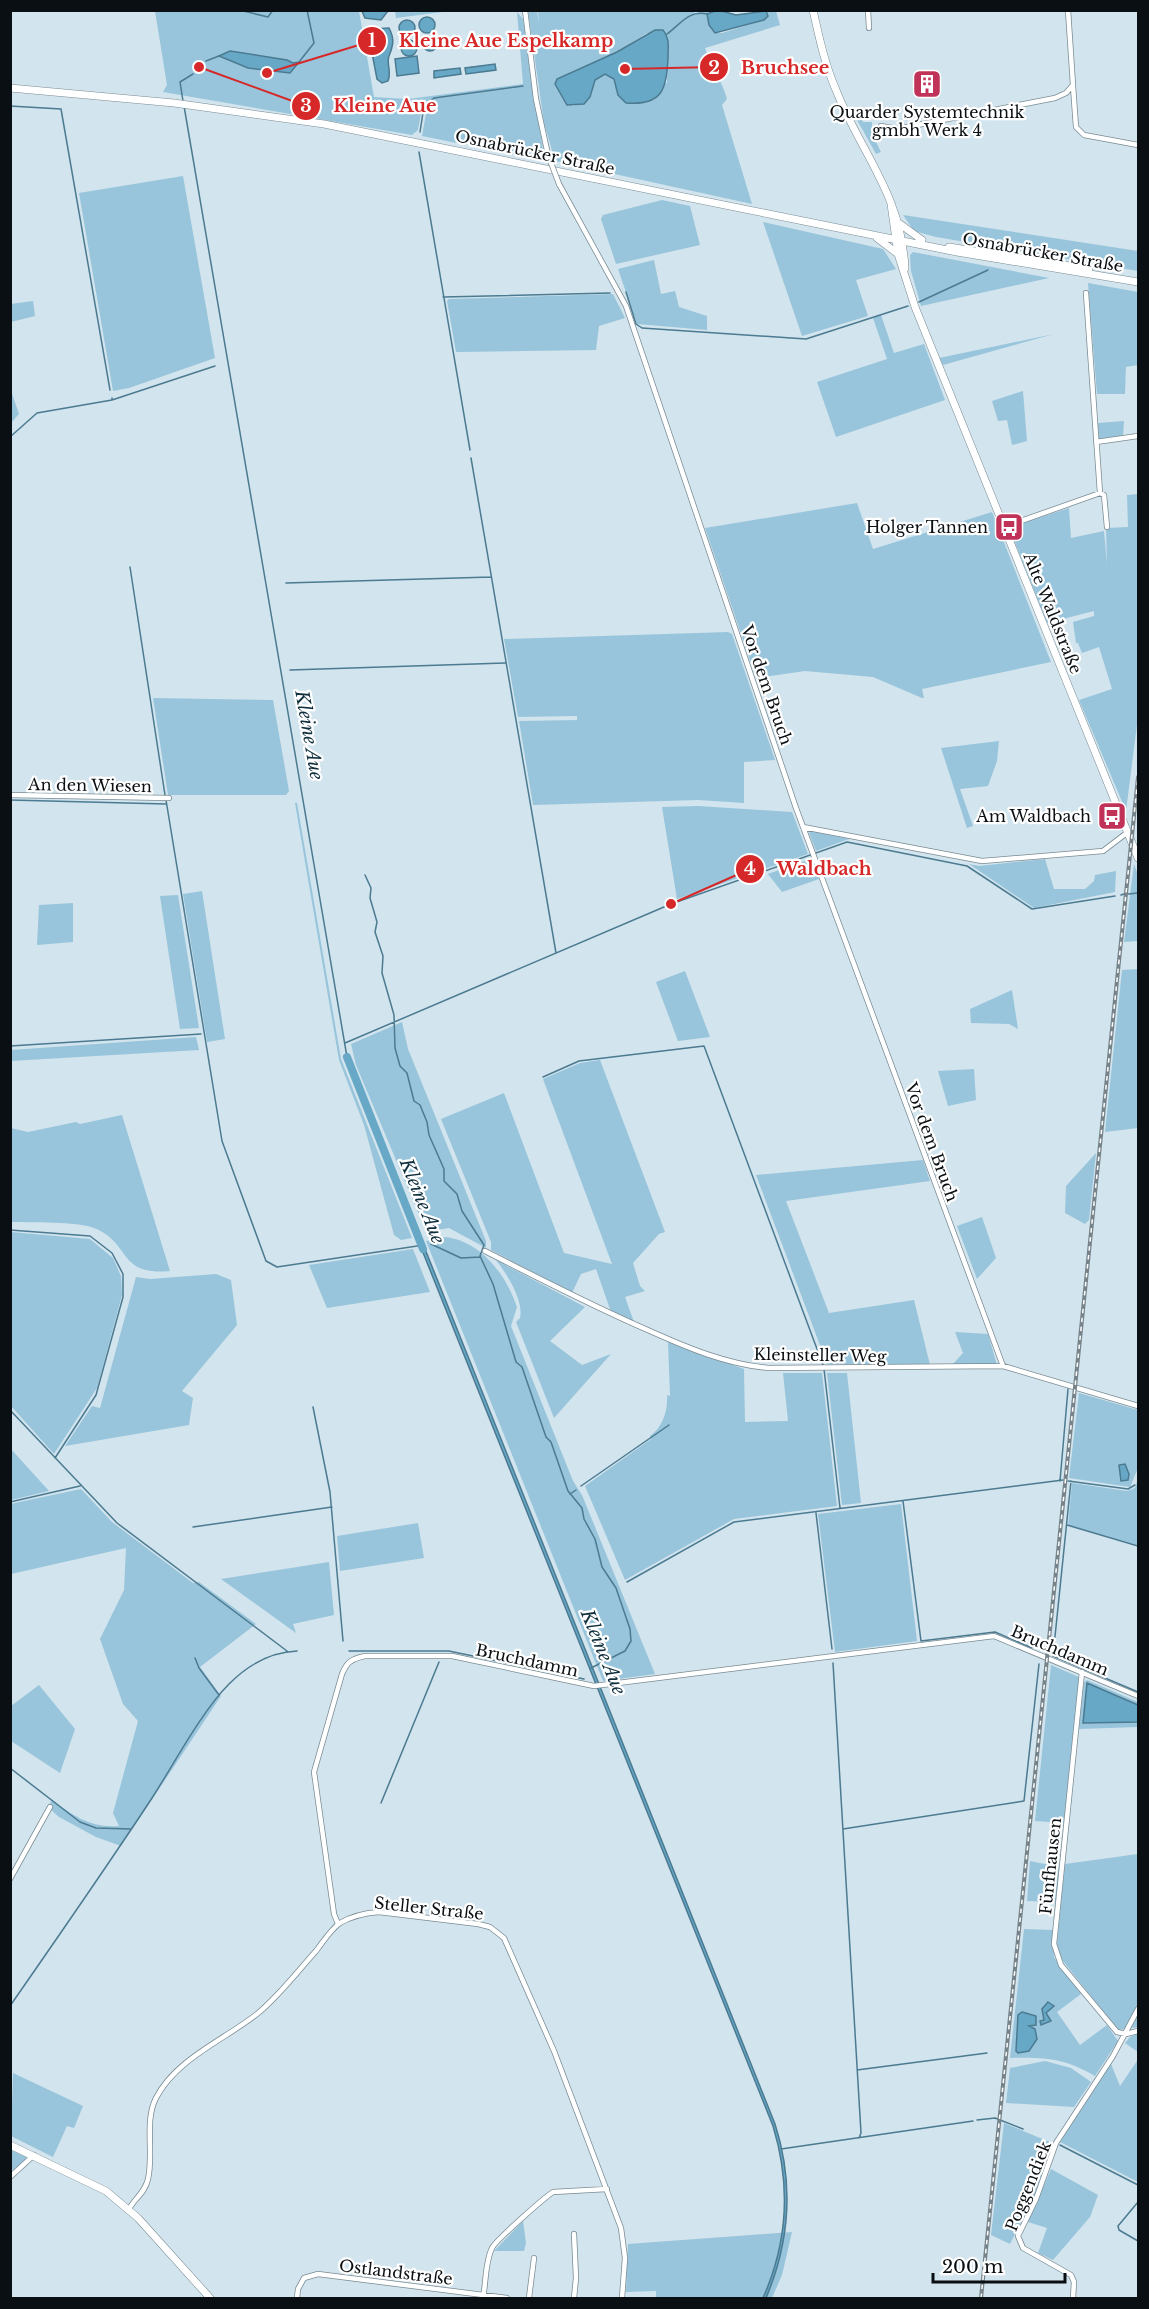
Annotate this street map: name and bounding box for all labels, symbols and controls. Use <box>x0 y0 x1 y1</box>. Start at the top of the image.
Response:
callout: Kleine Aue Espelkamp <box>357 23 626 59</box>
text: 1 <box>368 30 376 52</box>
text: Kleine Aue Espelkamp <box>399 30 613 52</box>
callout: Bruchsee <box>699 49 841 85</box>
text: 2 <box>708 57 720 79</box>
text: Bruchsee <box>741 57 829 79</box>
building icon: Quarder Systemtechnik gmbh Werk 4 <box>911 68 943 100</box>
callout: Kleine Aue <box>291 88 449 124</box>
text: 3 <box>300 95 312 117</box>
text: Kleine Aue <box>333 95 437 117</box>
place label: Quarder Systemtechnik gmbh Werk 4 <box>830 102 1025 140</box>
street label: Osnabrücker Straße <box>453 125 617 179</box>
street label: Osnabrücker Straße <box>961 228 1125 276</box>
bus stop icon: Holger Tannen <box>993 511 1025 543</box>
place label: Holger Tannen <box>866 517 988 537</box>
street label: Alte Waldstraße <box>1019 549 1086 677</box>
street label: Vor dem Bruch <box>737 622 797 748</box>
water label: Kleine Aue <box>290 688 328 781</box>
street label: An den Wiesen <box>27 774 152 796</box>
bus stop icon: Am Waldbach <box>1096 800 1128 832</box>
place label: Am Waldbach <box>975 806 1091 826</box>
callout: Waldbach <box>735 851 884 887</box>
text: 4 <box>744 858 756 880</box>
text: Waldbach <box>775 858 872 880</box>
street label: Vor dem Bruch <box>901 1079 963 1204</box>
water label: Kleine Aue <box>395 1154 449 1247</box>
street label: Kleinsteller Weg <box>753 1344 887 1366</box>
water label: Kleine Aue <box>576 1605 630 1698</box>
street label: Bruchdamm <box>1008 1620 1112 1680</box>
street label: Bruchdamm <box>474 1639 580 1681</box>
street label: Fünfhausen <box>1035 1817 1065 1915</box>
street label: Steller Straße <box>373 1892 485 1924</box>
street label: Poggendiek <box>1001 2138 1055 2234</box>
scale bar <box>933 2246 1065 2284</box>
street label: Ostlandstraße <box>338 2255 454 2289</box>
text: 200 m <box>942 2256 1003 2278</box>

